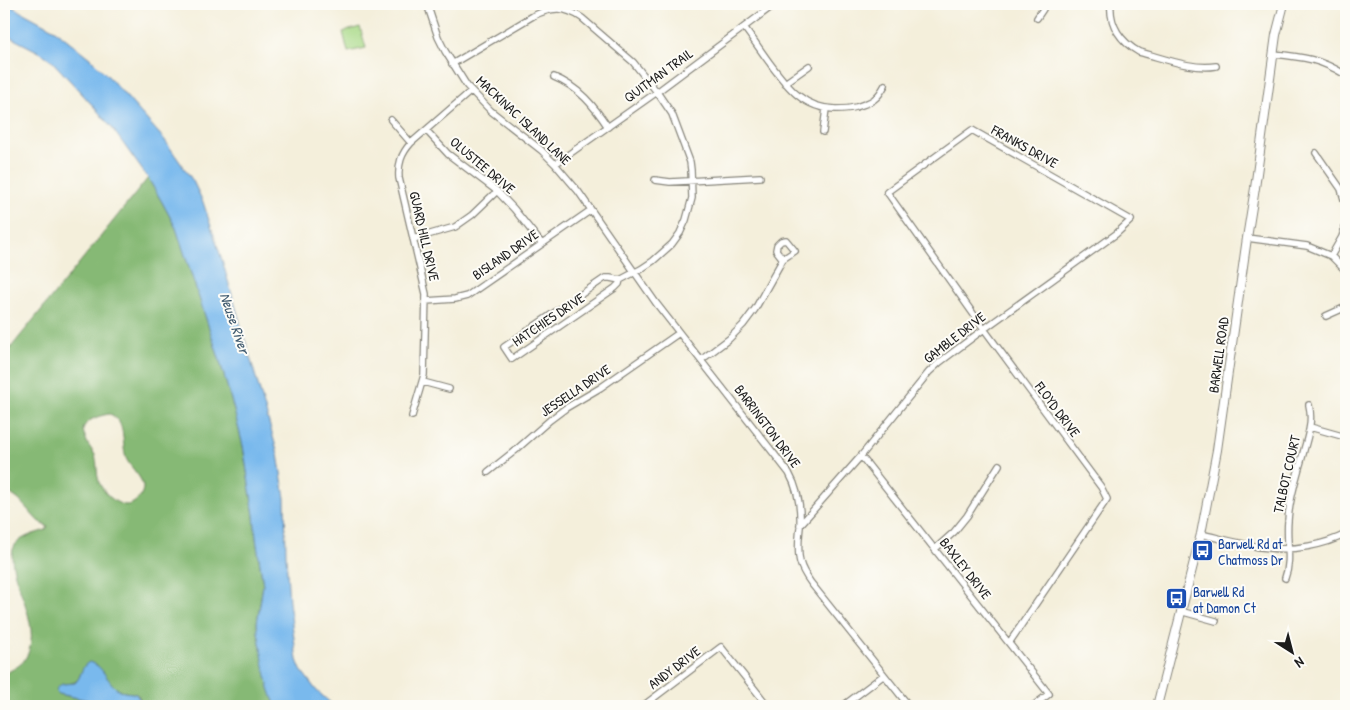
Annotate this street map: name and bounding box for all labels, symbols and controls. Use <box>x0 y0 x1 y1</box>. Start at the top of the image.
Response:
street label: QUITMAN TRAIL <box>620 44 696 106</box>
street label: MACKINAC ISLAND LANE <box>472 71 576 169</box>
street label: FRANKS DRIVE <box>988 119 1062 172</box>
street label: OLUSTEE DRIVE <box>446 132 520 198</box>
street label: GUARD HILL DRIVE <box>405 189 445 283</box>
street label: BISLAND DRIVE <box>468 224 542 284</box>
street label: HATCHIES DRIVE <box>508 288 588 350</box>
water label: Neuse River <box>215 290 256 358</box>
street label: GAMBLE DRIVE <box>919 307 989 367</box>
street label: BARWELL ROAD <box>1203 316 1233 394</box>
street label: JESSELLA DRIVE <box>536 359 614 421</box>
street label: FLOYD DRIVE <box>1030 377 1085 441</box>
street label: BARRINGTON DRIVE <box>730 381 806 471</box>
street label: TALBOT COURT <box>1268 433 1304 515</box>
street label: BAXLEY DRIVE <box>936 533 996 603</box>
place label: Barwell Rd at Chatmoss Dr <box>1218 534 1284 569</box>
bus stop icon: Barwell Rd at Chatmoss Dr <box>1190 539 1214 563</box>
place label: Barwell Rd at Damon Ct <box>1193 582 1256 617</box>
bus stop icon: Barwell Rd at Damon Ct <box>1165 587 1189 611</box>
north arrow <box>1268 628 1318 678</box>
street label: ANDY DRIVE <box>644 641 704 693</box>
text: N <box>1291 653 1309 673</box>

